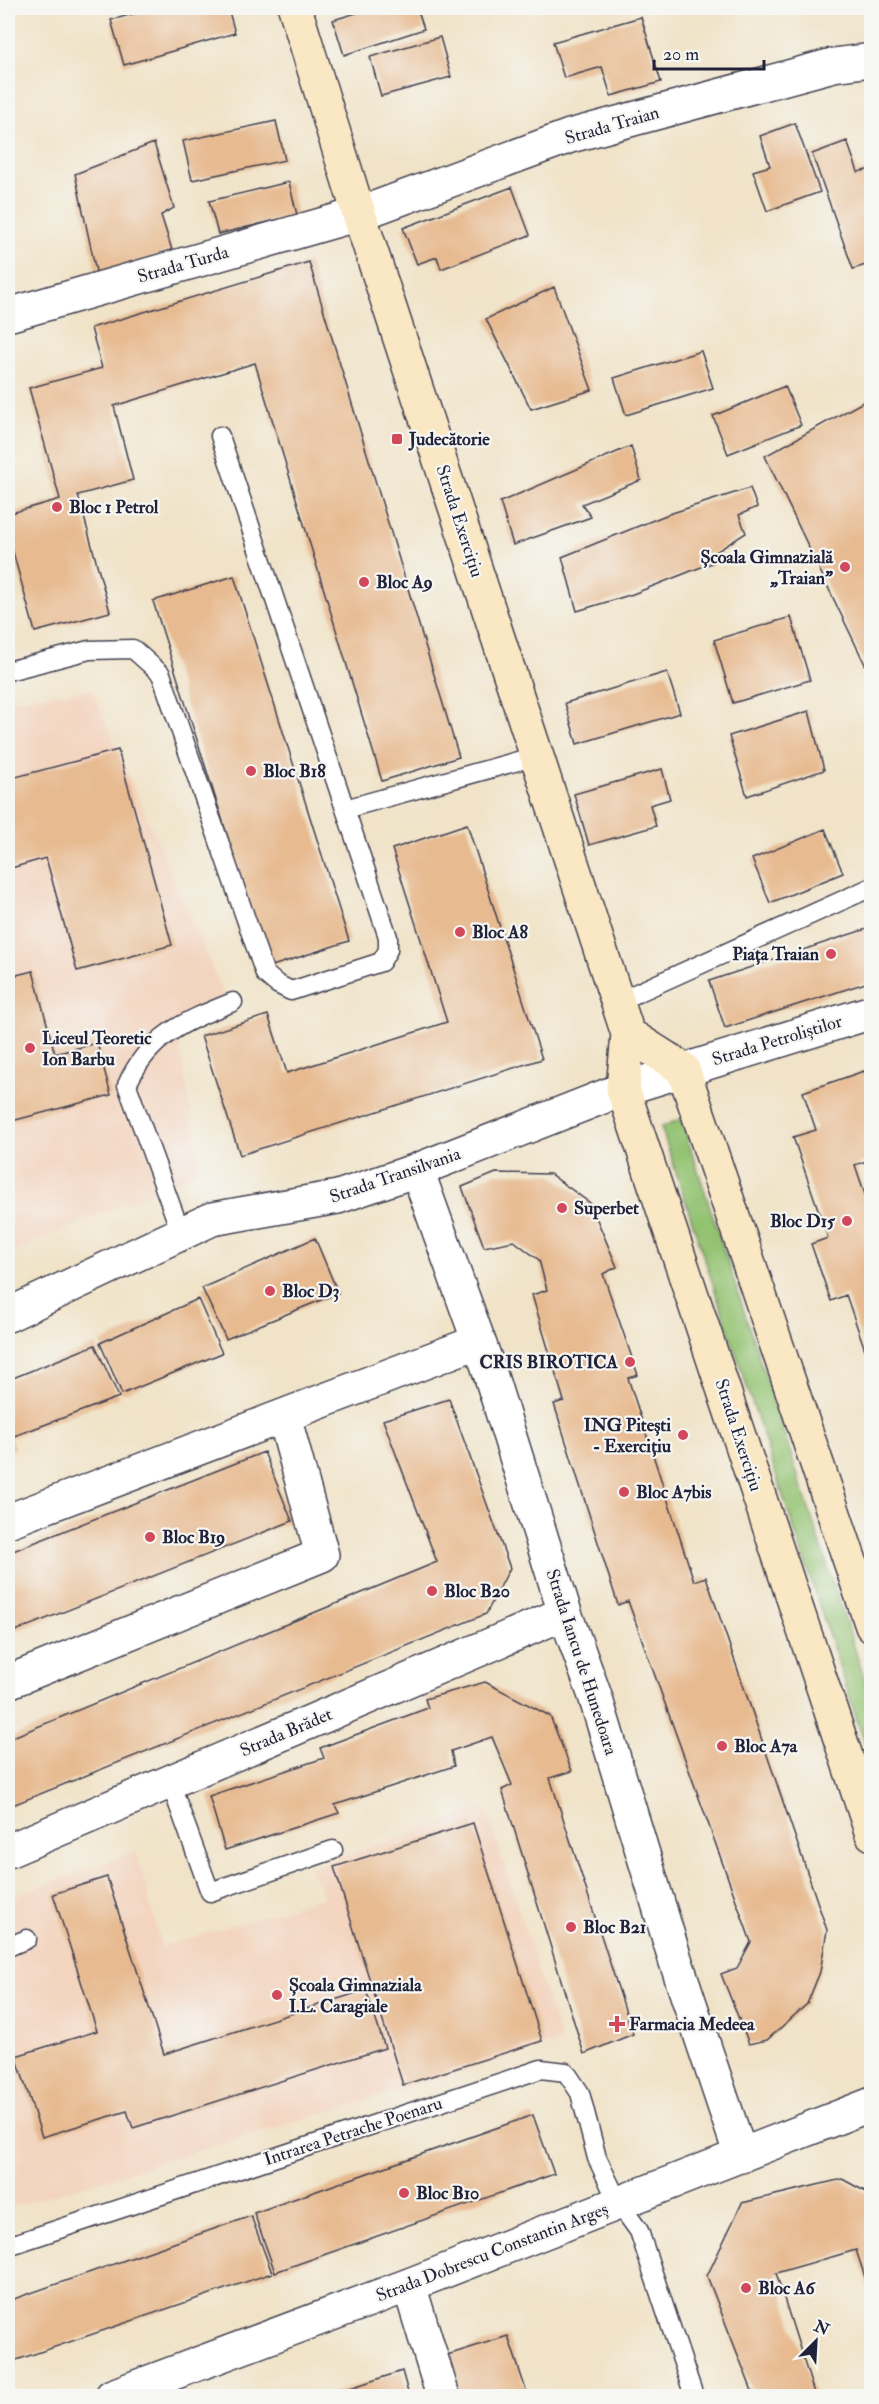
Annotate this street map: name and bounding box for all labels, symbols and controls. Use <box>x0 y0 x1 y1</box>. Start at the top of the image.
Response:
scale bar <box>654 33 764 71</box>
text: 20 m <box>663 43 699 66</box>
street label: Strada Traian <box>562 101 662 150</box>
street label: Strada Turda <box>135 240 232 288</box>
place label: Judecătorie <box>408 428 490 451</box>
marker: Judecătorie <box>390 432 404 446</box>
street label: Strada Exercițiu <box>431 462 489 580</box>
place label: Bloc 1 Petrol <box>69 496 159 519</box>
marker: Bloc 1 Petrol <box>50 500 64 514</box>
place label: Școala Gimnazială „Traian” <box>700 546 834 590</box>
marker: Școala Gimnazială „Traian” <box>838 560 852 574</box>
place label: Bloc A9 <box>376 571 433 594</box>
marker: Bloc A9 <box>357 575 371 589</box>
place label: Bloc B18 <box>263 760 326 783</box>
marker: Bloc B18 <box>244 764 258 778</box>
place label: Bloc A8 <box>472 921 528 944</box>
marker: Bloc A8 <box>453 925 467 939</box>
place label: Piața Traian <box>732 943 820 966</box>
marker: Piața Traian <box>824 947 838 961</box>
street label: Strada Petroliștilor <box>709 1010 845 1071</box>
place label: Liceul Teoretic Ion Barbu <box>42 1027 152 1071</box>
marker: Liceul Teoretic Ion Barbu <box>23 1041 37 1055</box>
street label: Strada Transilvania <box>327 1142 464 1209</box>
place label: Superbet <box>574 1197 639 1220</box>
marker: Superbet <box>555 1201 569 1215</box>
place label: Bloc D15 <box>770 1210 836 1233</box>
marker: Bloc D15 <box>840 1214 854 1228</box>
place label: Bloc D3 <box>282 1280 340 1303</box>
marker: Bloc D3 <box>263 1284 277 1298</box>
place label: CRIS BIROTICA <box>479 1351 619 1374</box>
marker: CRIS BIROTICA <box>623 1355 637 1369</box>
street label: Strada Exercițiu <box>710 1376 768 1494</box>
place label: ING Pitești - Exercițiu <box>584 1414 672 1458</box>
marker: ING Pitești - Exercițiu <box>676 1428 690 1442</box>
place label: Bloc A7bis <box>636 1481 711 1504</box>
marker: Bloc A7bis <box>617 1485 631 1499</box>
place label: Bloc B19 <box>162 1526 225 1549</box>
marker: Bloc B19 <box>143 1530 157 1544</box>
street label: Strada Iancu de Hunedoara <box>541 1566 623 1759</box>
place label: Bloc B20 <box>444 1580 510 1603</box>
marker: Bloc B20 <box>425 1584 439 1598</box>
street label: Strada Brădet <box>237 1703 336 1762</box>
place label: Bloc A7a <box>734 1735 798 1758</box>
marker: Bloc A7a <box>715 1739 729 1753</box>
place label: Bloc B21 <box>583 1916 646 1939</box>
marker: Bloc B21 <box>564 1920 578 1934</box>
place label: Școala Gimnaziala I.L. Caragiale <box>289 1974 422 2018</box>
marker: Școala Gimnaziala I.L. Caragiale <box>270 1988 284 2002</box>
place label: Farmacia Medeea <box>629 2013 755 2036</box>
marker: Farmacia Medeea <box>610 2017 624 2031</box>
street label: Intrarea Petrache Poenaru <box>261 2092 445 2171</box>
place label: Bloc B10 <box>416 2182 479 2205</box>
marker: Bloc B10 <box>397 2186 411 2200</box>
street label: Strada Dobrescu Constantin Argeș <box>373 2198 612 2307</box>
place label: Bloc A6 <box>758 2277 816 2300</box>
marker: Bloc A6 <box>739 2281 753 2295</box>
north arrow <box>786 2311 846 2371</box>
text: N <box>810 2316 833 2341</box>

